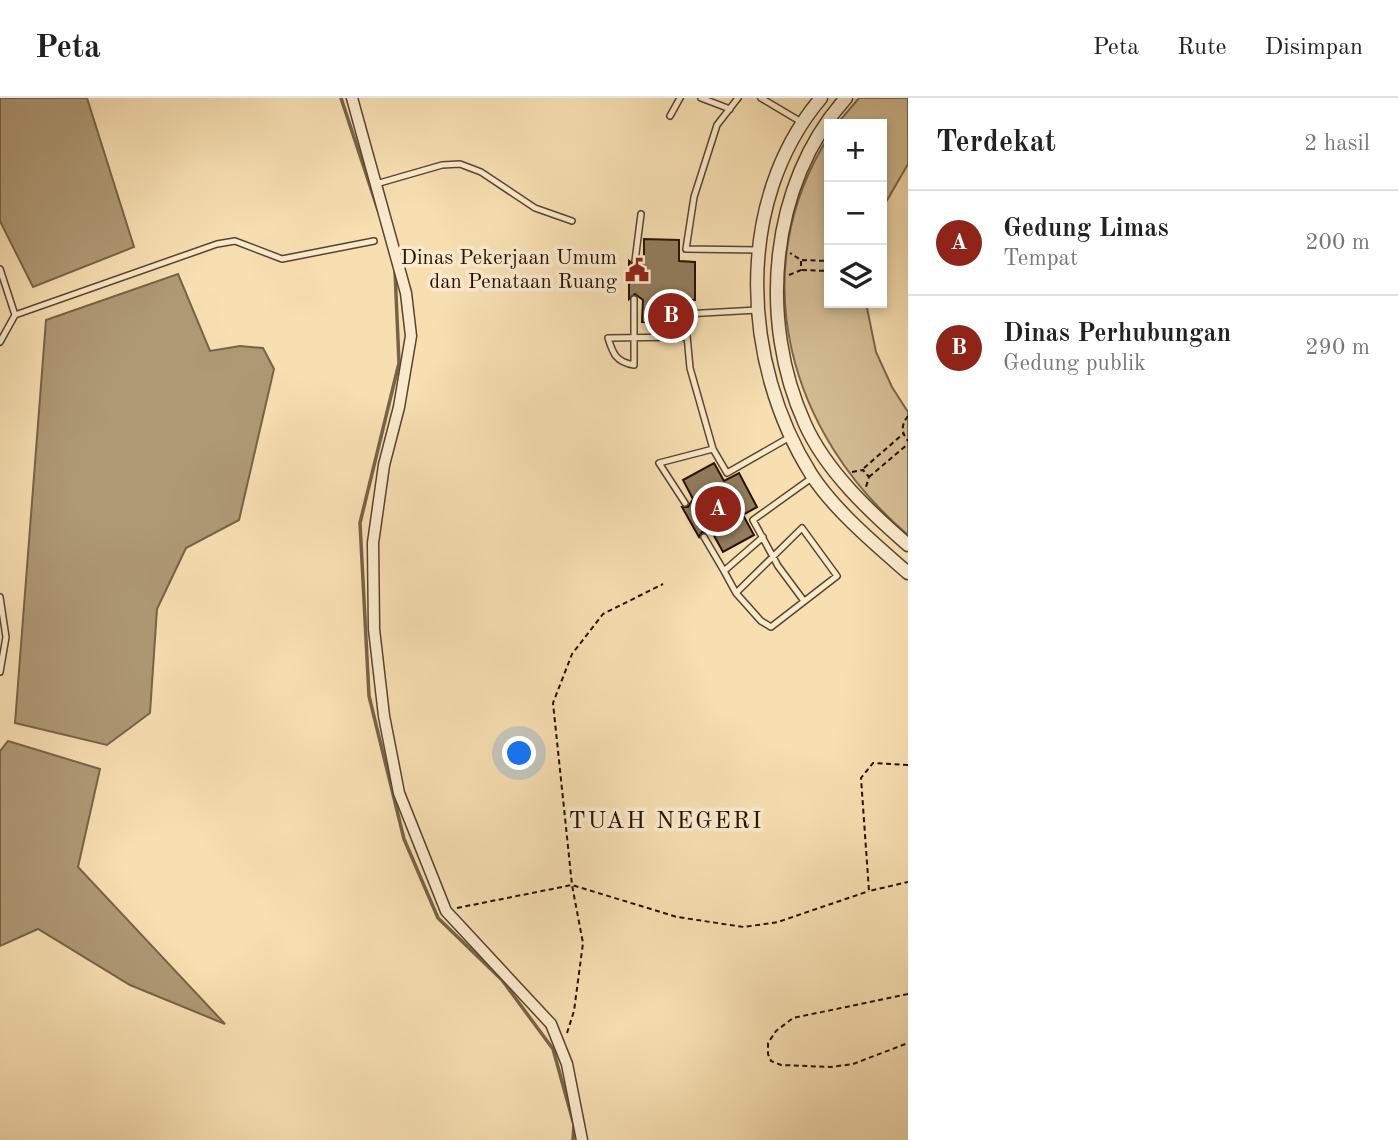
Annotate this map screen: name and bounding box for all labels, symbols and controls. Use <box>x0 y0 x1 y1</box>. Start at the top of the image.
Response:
text: Peta <box>35 32 101 65</box>
text: Peta <box>1093 36 1139 60</box>
text: Rute <box>1177 36 1227 60</box>
text: Disimpan <box>1265 36 1363 60</box>
map controls <box>824 119 887 308</box>
button: + <box>824 119 887 182</box>
text: Terdekat <box>936 128 1056 158</box>
text: 2 hasil <box>1304 132 1370 155</box>
button: − <box>824 182 887 245</box>
text: Gedung Limas <box>1003 216 1169 242</box>
text: A <box>950 231 968 254</box>
text: 200 m <box>1305 231 1370 254</box>
button: layers <box>824 245 887 308</box>
text: Tempat <box>1003 247 1078 270</box>
place label: Dinas Pekerjaan Umum dan Penataan Ruang <box>401 248 618 293</box>
public building icon: Dinas Pekerjaan Umum dan Penataan Ruang <box>623 256 651 284</box>
pin: B <box>648 290 694 342</box>
text: Dinas Perhubungan <box>1003 321 1231 347</box>
text: B <box>951 336 967 359</box>
text: 290 m <box>1305 336 1370 359</box>
text: Gedung publik <box>1003 352 1146 375</box>
pin: A <box>695 483 741 535</box>
your location <box>502 736 536 770</box>
district label: TUAH NEGERI <box>568 810 764 834</box>

